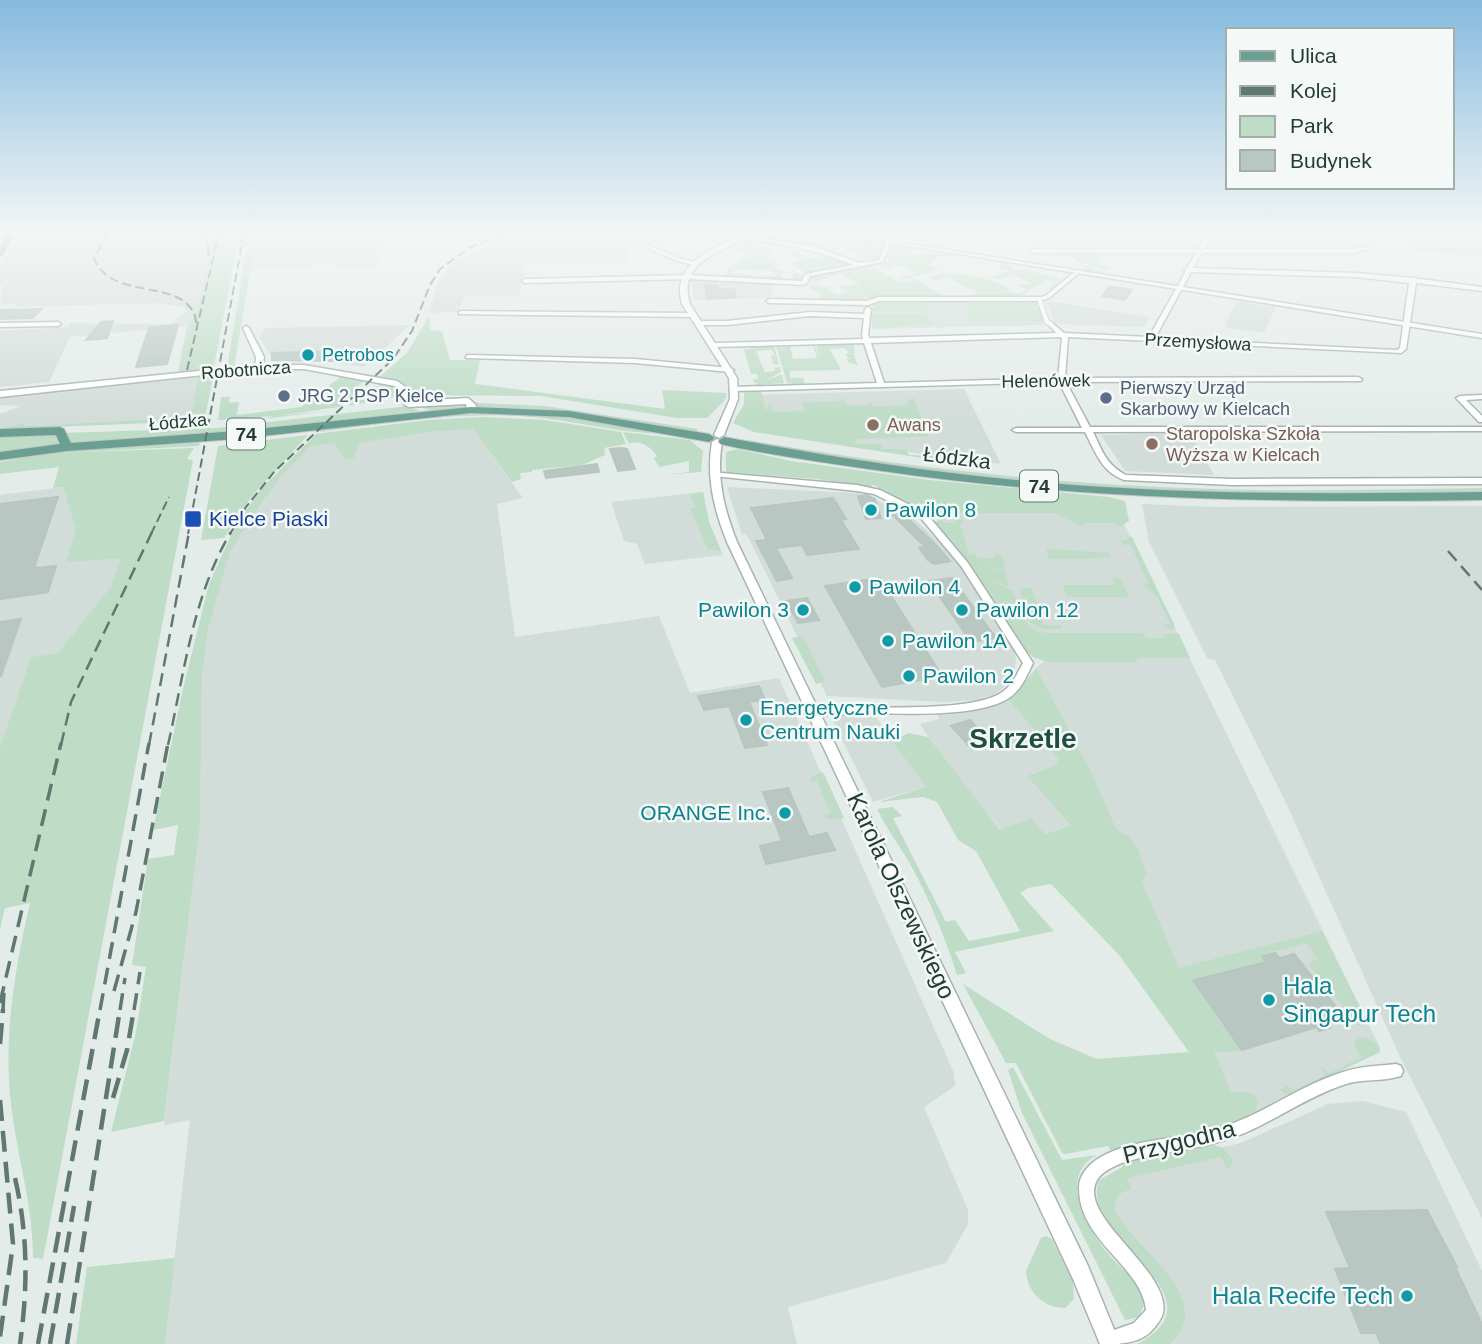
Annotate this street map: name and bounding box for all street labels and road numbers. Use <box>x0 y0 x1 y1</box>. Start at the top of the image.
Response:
street label: Przemysłowa <box>1144 329 1253 355</box>
street label: Robotnicza <box>200 357 293 383</box>
street label: Helenówek <box>1001 370 1092 392</box>
street label: Łódzka <box>148 409 209 434</box>
road number: 74 <box>227 418 265 449</box>
street label: Łódzka <box>922 442 992 473</box>
road number: 74 <box>1020 471 1058 502</box>
street label: Karola Olszewskiego <box>842 789 961 1003</box>
street label: Przygodna <box>1120 1114 1238 1168</box>

